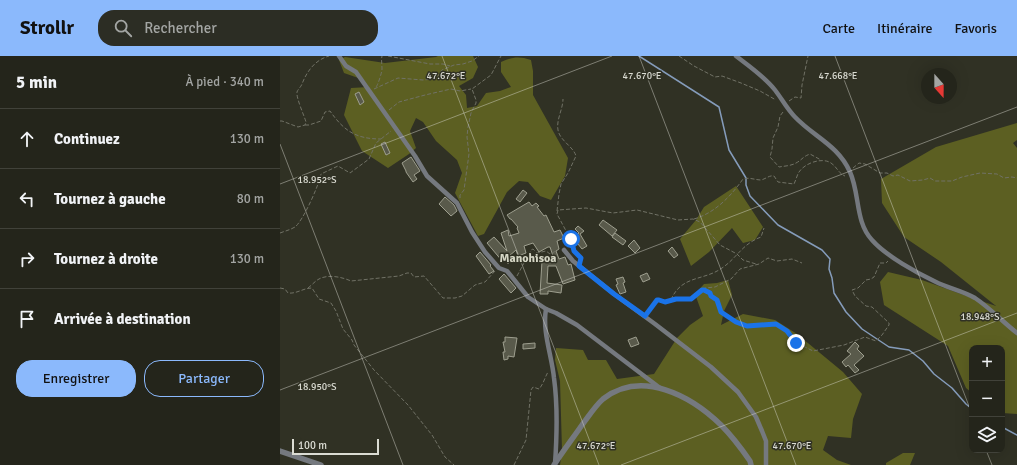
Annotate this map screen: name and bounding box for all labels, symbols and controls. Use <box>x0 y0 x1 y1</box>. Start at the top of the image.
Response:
search box <box>98 10 378 46</box>
text: Strollr <box>20 16 74 40</box>
icon: search <box>112 17 134 39</box>
text: Rechercher <box>144 19 217 37</box>
text: Carte <box>822 20 855 37</box>
text: Itinéraire <box>877 20 933 37</box>
text: Favoris <box>955 20 997 37</box>
north arrow <box>921 68 957 104</box>
text: 47.672°E <box>427 70 466 82</box>
text: 47.670°E <box>623 70 662 82</box>
text: 47.668°E <box>819 70 858 82</box>
text: 5 min <box>16 72 57 93</box>
text: À pied · 340 m <box>185 74 264 90</box>
icon: ahead <box>16 128 38 150</box>
text: Continuez <box>54 130 120 148</box>
text: 130 m <box>230 131 264 147</box>
text: 18.952°S <box>298 174 337 186</box>
icon: left <box>16 188 38 210</box>
text: Tournez à gauche <box>54 190 166 208</box>
text: 80 m <box>237 191 264 207</box>
route start <box>562 230 580 248</box>
icon: right <box>16 248 38 270</box>
text: Tournez à droite <box>54 250 158 268</box>
text: 130 m <box>230 251 264 267</box>
district label: Manohisoa <box>500 251 556 266</box>
icon: arrive <box>16 308 38 330</box>
text: Arrivée à destination <box>54 310 191 328</box>
text: 18.948°S <box>961 311 1000 323</box>
route end <box>787 334 805 352</box>
map controls <box>969 345 1005 453</box>
button: + <box>969 345 1005 381</box>
button: Enregistrer <box>16 360 136 397</box>
button: Partager <box>144 360 264 397</box>
text: 18.950°S <box>298 381 337 393</box>
button: − <box>969 381 1005 417</box>
button: layers <box>969 417 1005 453</box>
scale bar <box>292 437 379 456</box>
text: 100 m <box>298 439 327 452</box>
text: 47.672°E <box>577 440 616 452</box>
text: 47.670°E <box>773 440 812 452</box>

